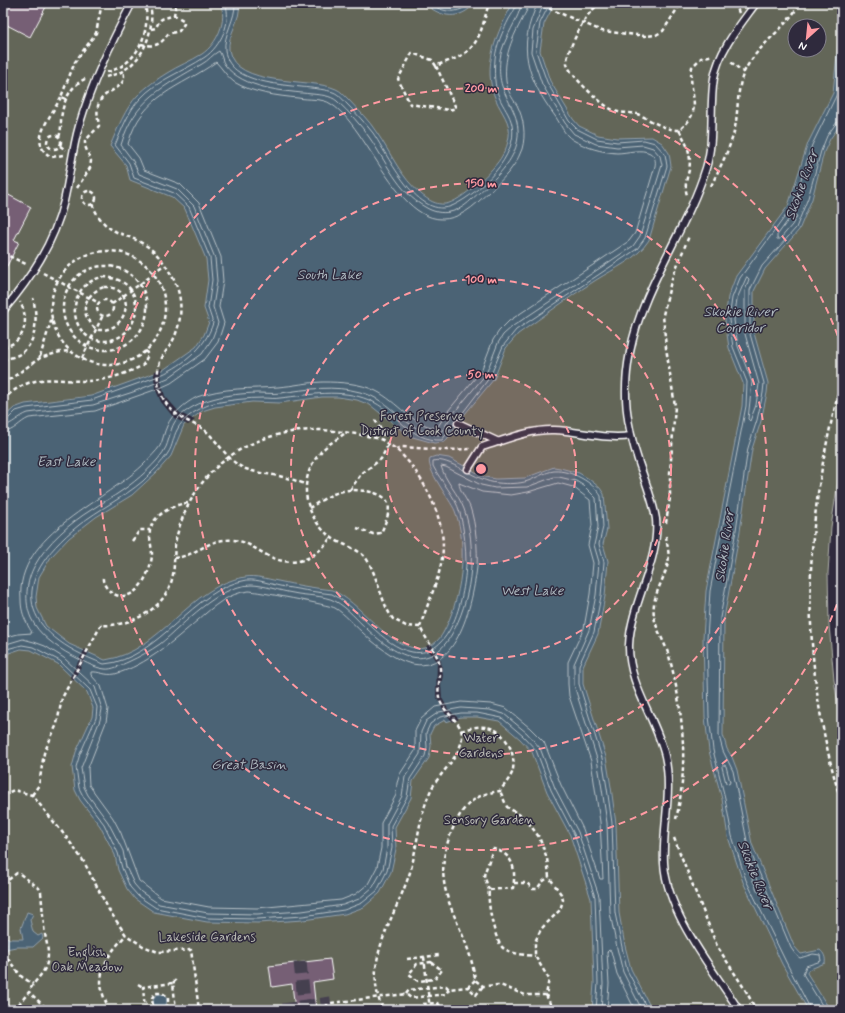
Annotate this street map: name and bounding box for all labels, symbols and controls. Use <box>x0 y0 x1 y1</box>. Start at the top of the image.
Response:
north arrow <box>787 18 827 58</box>
text: N <box>796 38 809 54</box>
text: 200 m <box>465 81 498 97</box>
water label: Skokie River <box>781 145 824 222</box>
text: 150 m <box>465 176 497 192</box>
water label: South Lake <box>297 266 362 284</box>
text: 100 m <box>465 272 498 288</box>
water label: Skokie River Corridor <box>704 303 779 337</box>
text: 50 m <box>468 367 495 383</box>
park label: Forest Preserve District of Cook County <box>360 408 484 440</box>
water label: East Lake <box>37 453 96 471</box>
centre of rings <box>474 462 488 476</box>
water label: Skokie River <box>711 506 739 583</box>
water label: West Lake <box>501 582 564 600</box>
park label: Water Gardens <box>459 730 504 762</box>
water label: Great Basin <box>211 756 287 774</box>
park label: Sensory Garden <box>444 812 534 829</box>
water label: Skokie River <box>733 838 778 914</box>
park label: Lakeside Gardens <box>158 929 256 946</box>
park label: English Oak Meadow <box>51 944 123 976</box>

